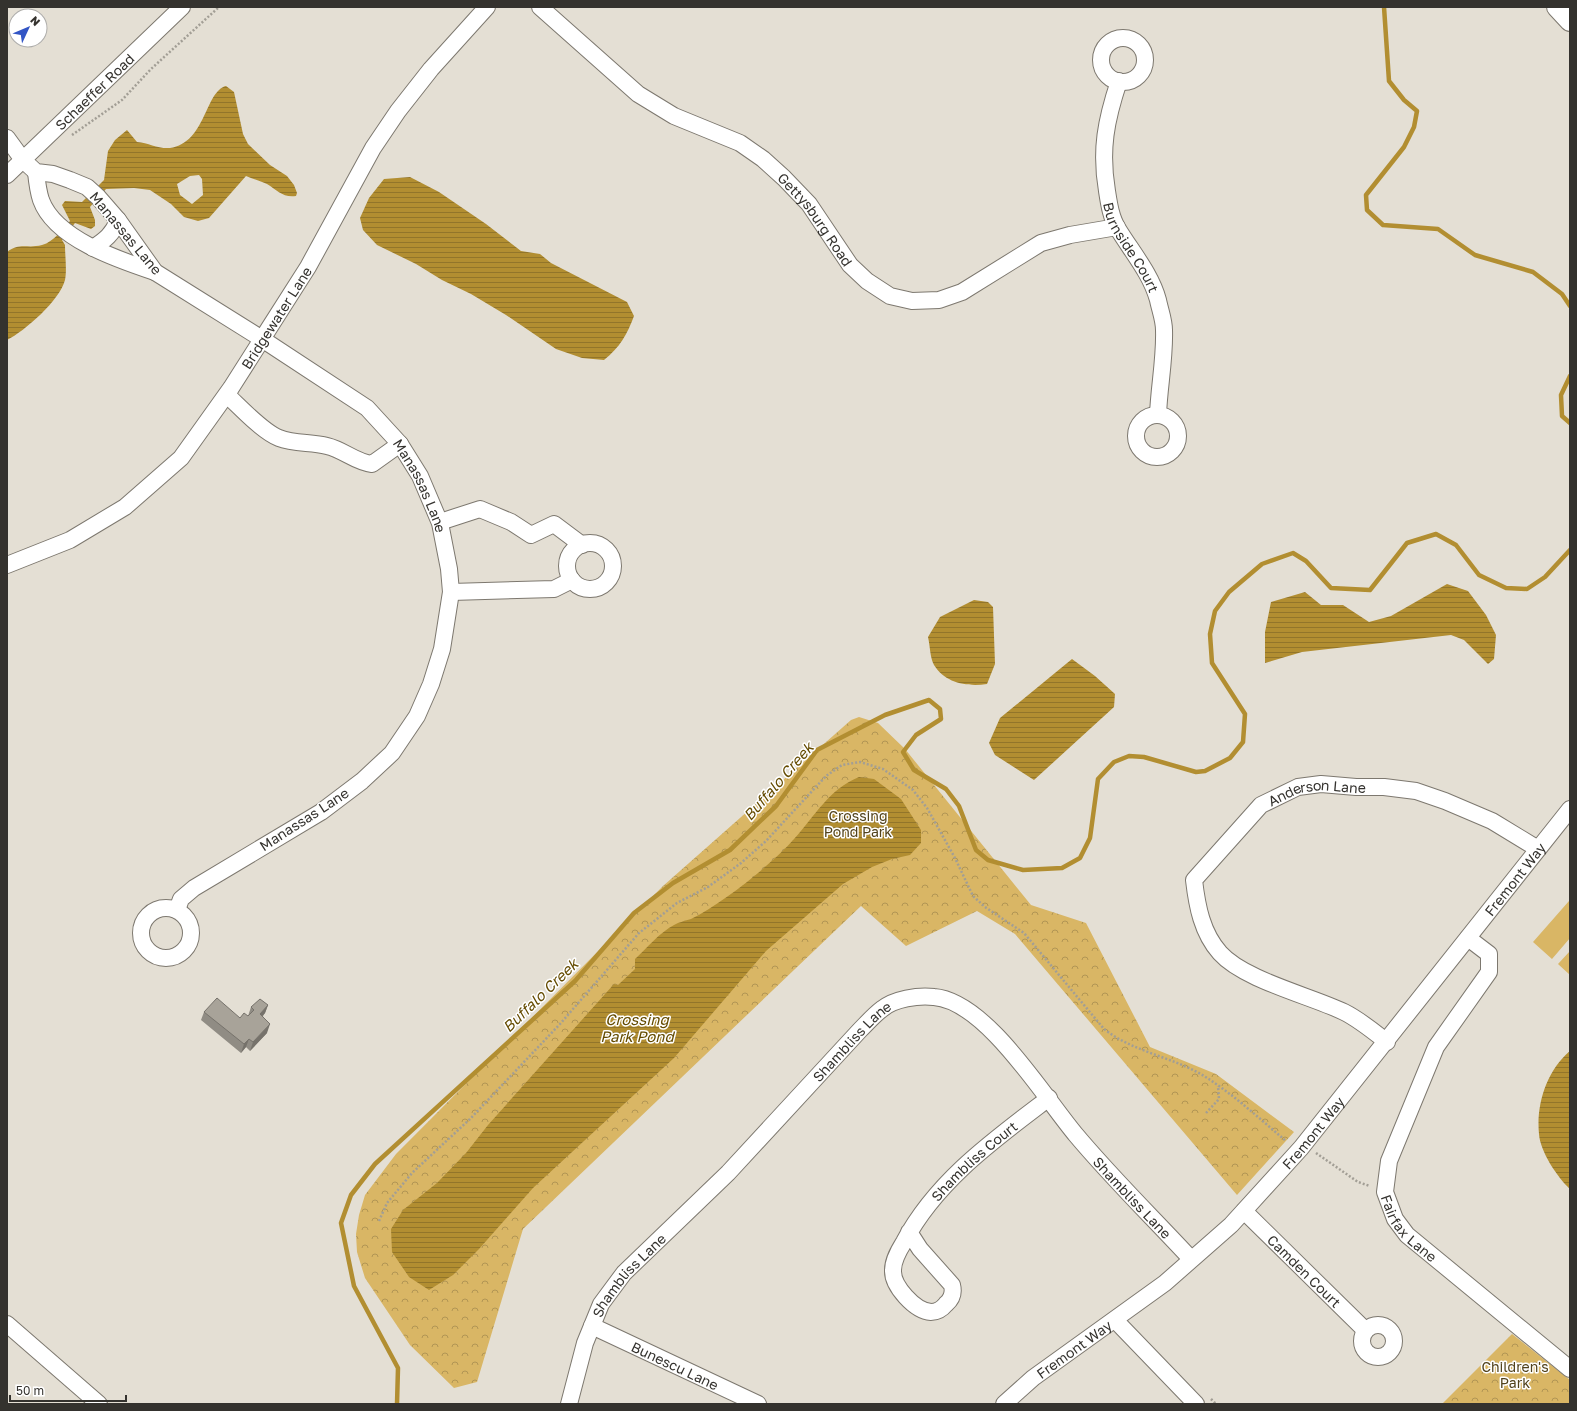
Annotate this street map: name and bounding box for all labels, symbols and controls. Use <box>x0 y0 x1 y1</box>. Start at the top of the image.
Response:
north arrow <box>8 8 48 48</box>
text: N <box>28 13 43 28</box>
street label: Schaeffer Road <box>51 49 137 133</box>
street label: Gettysburg Road <box>775 169 857 269</box>
street label: Manassas Lane <box>86 188 166 278</box>
street label: Burnside Court <box>1100 201 1163 295</box>
street label: Bridgewater Lane <box>237 263 315 372</box>
street label: Manassas Lane <box>390 435 450 534</box>
water label: Buffalo Creek <box>739 737 818 824</box>
street label: Anderson Lane <box>1265 776 1366 809</box>
street label: Manassas Lane <box>256 784 352 854</box>
park label: Crossing Pond Park <box>824 807 892 840</box>
street label: Fremont Way <box>1480 839 1549 919</box>
water label: Buffalo Creek <box>499 954 582 1035</box>
street label: Shambliss Lane <box>809 997 894 1085</box>
water label: Crossing Park Pond <box>600 1010 675 1045</box>
street label: Fremont Way <box>1278 1093 1347 1172</box>
street label: Shambliss Court <box>927 1117 1020 1204</box>
street label: Shambliss Lane <box>1090 1153 1175 1242</box>
street label: Fairfax Lane <box>1378 1192 1441 1265</box>
street label: Shambliss Lane <box>588 1229 669 1319</box>
street label: Camden Court <box>1264 1231 1345 1310</box>
street label: Fremont Way <box>1033 1316 1115 1382</box>
street label: Bunescu Lane <box>629 1337 722 1393</box>
park label: Children's Park <box>1481 1358 1549 1391</box>
scale bar <box>10 1377 126 1403</box>
text: 50 m <box>16 1383 44 1398</box>

